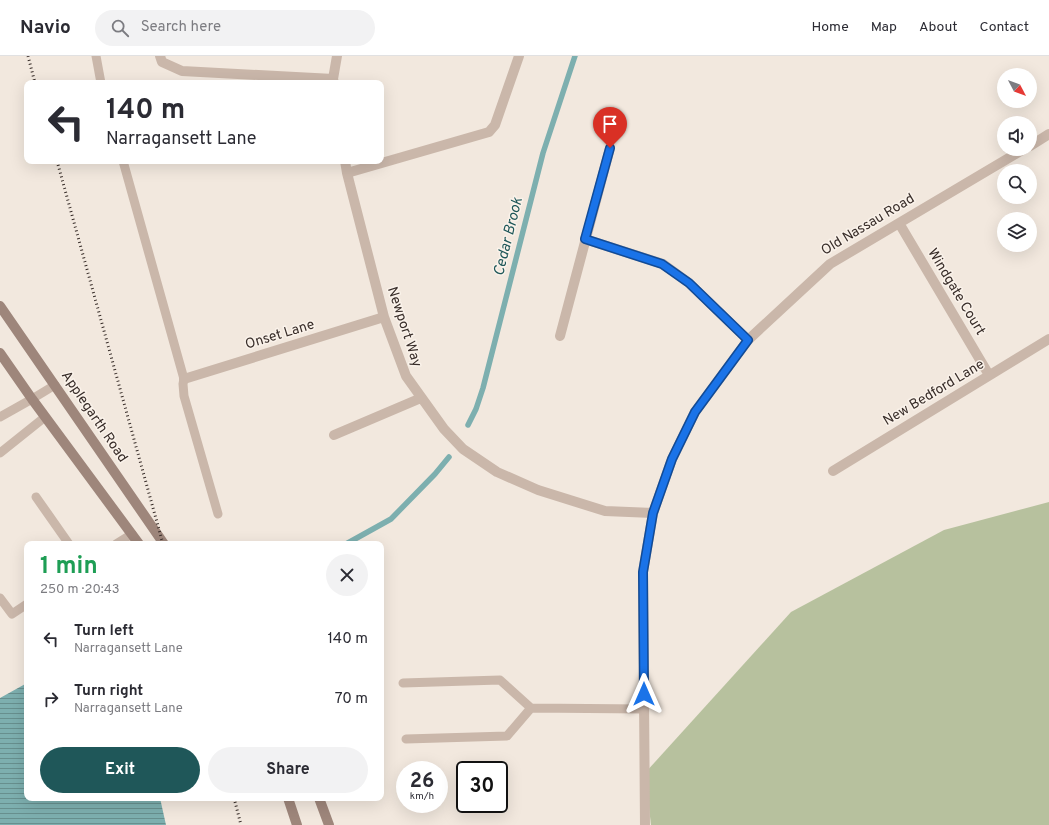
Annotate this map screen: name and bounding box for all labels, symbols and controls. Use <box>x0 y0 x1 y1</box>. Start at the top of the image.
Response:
search box <box>95 10 375 46</box>
text: Navio <box>20 16 71 40</box>
icon: search <box>109 17 131 39</box>
text: Search here <box>141 18 221 37</box>
text: Home <box>812 19 849 36</box>
text: Map <box>871 19 897 36</box>
text: About <box>919 19 958 36</box>
text: Contact <box>980 19 1029 36</box>
north arrow <box>997 68 1037 108</box>
map controls <box>997 68 1037 252</box>
text: 140 m <box>106 93 185 129</box>
icon: left <box>40 96 92 148</box>
pin <box>593 107 627 148</box>
icon: arrive <box>599 113 621 135</box>
button: sound <box>997 116 1037 156</box>
text: Narragansett Lane <box>106 128 256 151</box>
button: search <box>997 164 1037 204</box>
street label: Old Nassau Road <box>818 190 918 260</box>
water label: Cedar Brook <box>490 195 528 278</box>
button: layers <box>997 212 1037 252</box>
street label: Windgate Court <box>923 246 989 338</box>
street label: Newport Way <box>383 285 425 369</box>
street label: Onset Lane <box>243 316 317 354</box>
street label: New Bedford Lane <box>880 356 988 430</box>
street label: Applegarth Road <box>57 368 131 466</box>
text: 1 min <box>40 552 98 582</box>
button: close <box>326 554 368 596</box>
text: 250 m · 20:43 <box>40 582 120 598</box>
text: Turn left <box>74 622 134 641</box>
icon: left <box>40 628 62 650</box>
text: 140 m <box>328 630 368 649</box>
text: Narragansett Lane <box>74 641 183 657</box>
position arrow <box>623 673 665 715</box>
text: Turn right <box>74 682 143 701</box>
icon: right <box>40 688 62 710</box>
text: 70 m <box>335 690 368 709</box>
text: Narragansett Lane <box>74 701 183 717</box>
button: Exit <box>40 747 200 793</box>
button: Share <box>208 747 368 793</box>
speed limit sign: 30 <box>456 761 508 813</box>
text: 26 <box>410 769 434 795</box>
text: km/h <box>410 790 434 803</box>

